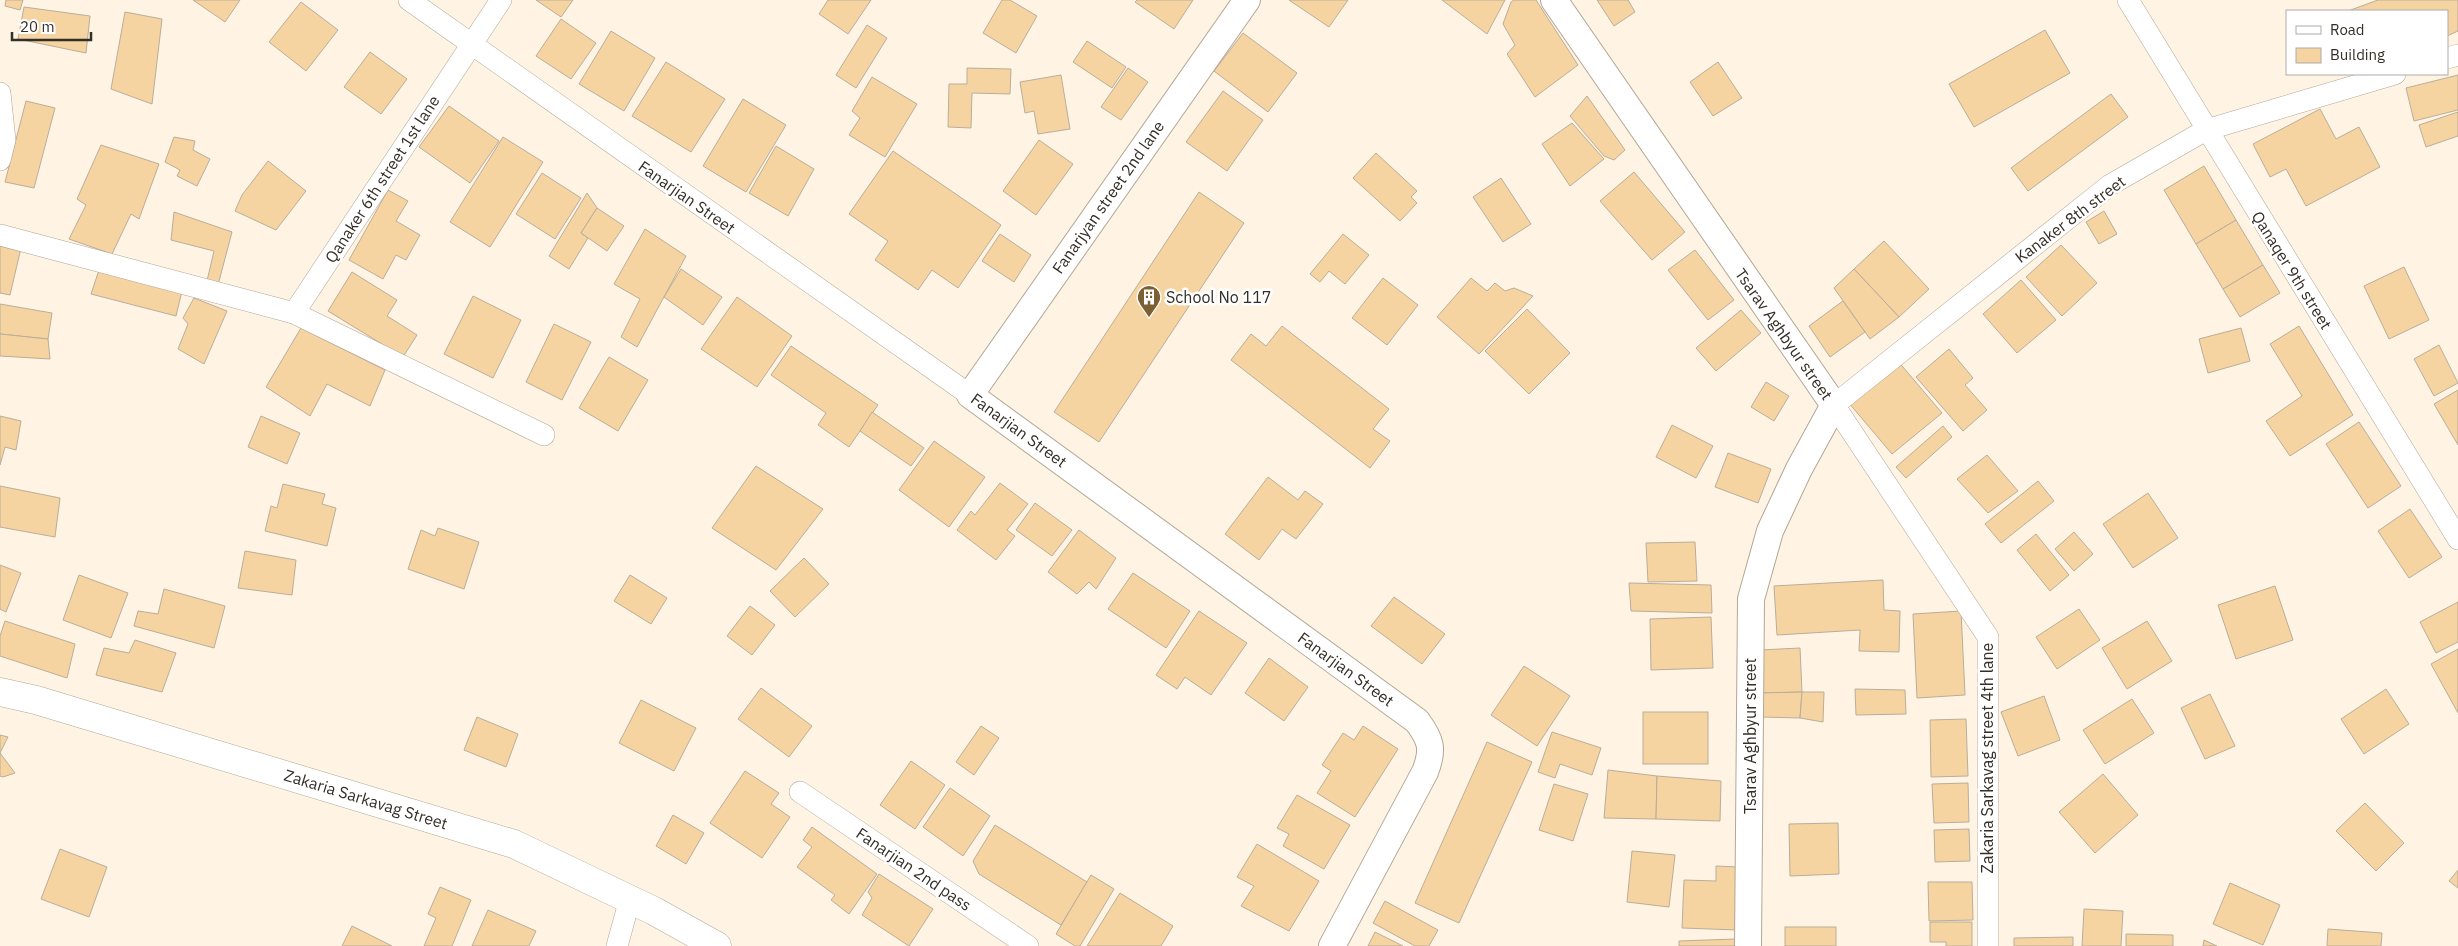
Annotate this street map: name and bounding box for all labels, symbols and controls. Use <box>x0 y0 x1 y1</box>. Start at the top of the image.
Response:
scale bar <box>12 10 91 42</box>
legend <box>2286 10 2448 75</box>
text: 20 m <box>20 17 55 36</box>
text: Road <box>2330 20 2365 39</box>
text: Building <box>2330 45 2385 64</box>
street label: Qanaker 6th street 1st lane <box>320 91 444 266</box>
street label: Fanarjyan street 2nd lane <box>1048 117 1169 277</box>
street label: Fanarjian Street <box>635 156 739 238</box>
street label: Kanaker 8th street <box>2011 171 2129 267</box>
street label: Qanaqer 9th street <box>2248 207 2336 333</box>
street label: Tsarav Aghbyur street <box>1731 264 1837 404</box>
building icon: School No 117 <box>1136 284 1162 318</box>
place label: School No 117 <box>1166 287 1271 307</box>
street label: Fanarjian Street <box>967 389 1071 471</box>
street label: Fanarjian Street <box>1294 628 1398 710</box>
street label: Zakaria Sarkavag street 4th lane <box>1977 642 1997 873</box>
street label: Tsarav Aghbyur street <box>1740 658 1760 814</box>
street label: Zakaria Sarkavag Street <box>282 765 450 833</box>
street label: Fanarjian 2nd pass <box>853 823 975 915</box>

